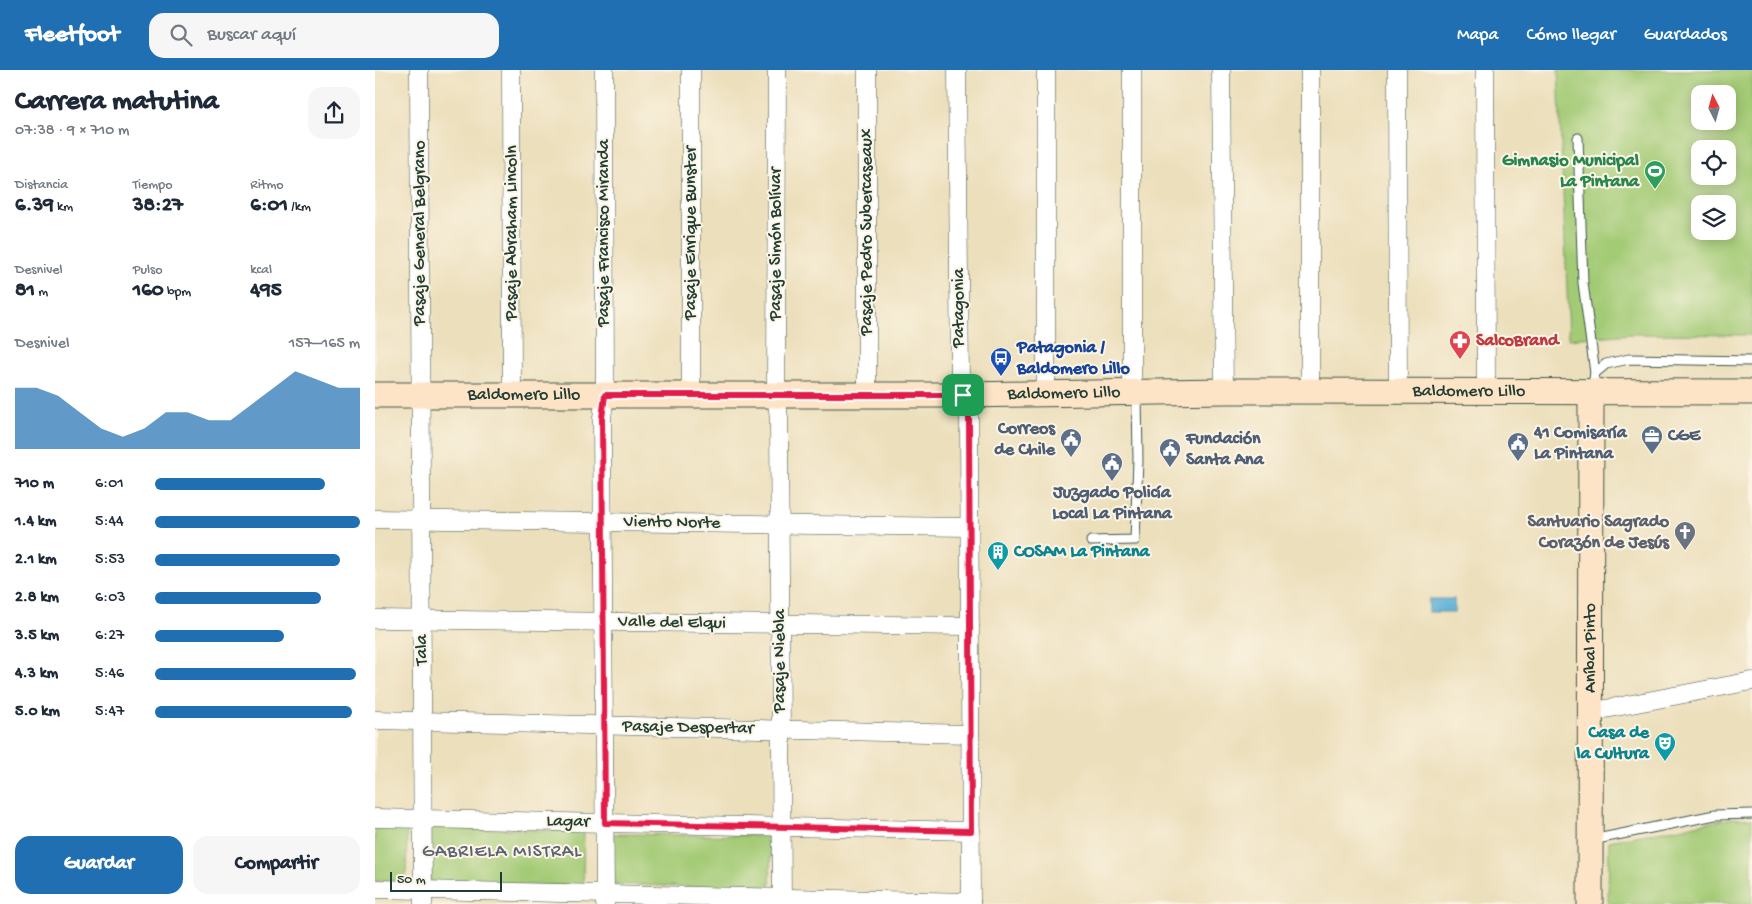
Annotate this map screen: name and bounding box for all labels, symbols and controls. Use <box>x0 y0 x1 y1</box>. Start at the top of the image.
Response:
search box <box>149 13 499 58</box>
text: Fleetfoot <box>25 21 119 50</box>
icon: search <box>167 21 195 49</box>
text: Buscar aquí <box>207 24 296 47</box>
text: Mapa <box>1457 25 1498 46</box>
text: Cómo llegar <box>1526 25 1616 46</box>
text: Guardados <box>1644 25 1727 46</box>
north arrow <box>1691 85 1736 130</box>
map controls <box>1691 85 1736 240</box>
text: Carrera matutina <box>15 86 218 119</box>
button: share <box>308 87 360 139</box>
text: 07:38 · 9 × 710 m <box>15 122 129 141</box>
street label: Pasaje Pedro Subercaseaux <box>857 128 878 336</box>
street label: Pasaje Francisco Miranda <box>594 138 615 328</box>
street label: Pasaje General Belgrano <box>410 140 431 327</box>
button: locate <box>1691 140 1736 185</box>
street label: Pasaje Enrique Bunster <box>681 144 702 321</box>
street label: Pasaje Abraham Lincoln <box>502 145 523 322</box>
place label: Gimnasio Municipal La Pintana <box>1502 151 1640 193</box>
sports icon: Gimnasio Municipal La Pintana <box>1643 159 1667 190</box>
street label: Pasaje Simón Bolívar <box>766 166 787 322</box>
text: Distancia <box>15 177 68 194</box>
text: Tiempo <box>133 177 172 194</box>
text: Ritmo <box>250 177 284 194</box>
text: 6.39 <box>15 194 54 219</box>
text: 38:27 <box>133 194 183 219</box>
text: 6:01 <box>250 194 288 219</box>
button: layers <box>1691 195 1736 240</box>
text: km <box>54 199 73 216</box>
text: /km <box>288 199 311 216</box>
text: Desnivel <box>15 262 63 279</box>
text: Pulso <box>133 262 162 279</box>
text: kcal <box>250 262 272 279</box>
street label: Patagonia <box>949 267 970 349</box>
text: 81 <box>15 279 35 304</box>
text: 160 <box>133 279 164 304</box>
text: 495 <box>250 279 282 304</box>
text: m <box>35 284 48 301</box>
text: bpm <box>164 284 191 301</box>
pharmacy icon: SalcoBrand <box>1448 329 1472 360</box>
place label: SalcoBrand <box>1476 331 1561 352</box>
text: Desnivel <box>15 335 69 354</box>
text: 157–165 m <box>289 335 360 354</box>
place label: Patagonia / Baldomero Lillo <box>1016 338 1131 380</box>
bus stop icon: Patagonia / Baldomero Lillo <box>989 346 1013 377</box>
pin <box>942 374 984 416</box>
icon: arrive <box>949 381 977 409</box>
street label: Baldomero Lillo <box>1411 381 1525 402</box>
street label: Baldomero Lillo <box>1006 382 1121 405</box>
street label: Baldomero Lillo <box>467 385 580 406</box>
place label: Correos de Chile <box>994 419 1056 461</box>
place label: 41 Comisaría La Pintana <box>1533 423 1628 465</box>
office icon: CGE <box>1640 424 1664 455</box>
place label: CGE <box>1667 426 1702 447</box>
public building icon: Correos de Chile <box>1059 427 1083 458</box>
place label: Fundación Santa Ana <box>1185 429 1265 471</box>
public building icon: 41 Comisaría La Pintana <box>1506 431 1530 462</box>
public building icon: Fundación Santa Ana <box>1158 437 1182 468</box>
public building icon: Juzgado Policía Local La Pintana <box>1100 451 1124 482</box>
text: 710 m <box>15 475 54 494</box>
text: 6:01 <box>95 475 124 494</box>
place label: Juzgado Policía Local La Pintana <box>1052 483 1173 525</box>
street label: Viento Norte <box>622 512 721 534</box>
place label: Santuario Sagrado Corazón de Jesús <box>1528 512 1670 554</box>
text: 1.4 km <box>15 513 56 532</box>
text: 5:44 <box>95 513 124 532</box>
church icon: Santuario Sagrado Corazón de Jesús <box>1673 520 1697 551</box>
building icon: COSAM La Pintana <box>986 540 1010 571</box>
place label: COSAM La Pintana <box>1013 542 1150 563</box>
text: 2.1 km <box>15 551 57 570</box>
text: 5:53 <box>95 551 125 570</box>
text: 2.8 km <box>15 589 59 608</box>
text: 6:03 <box>95 589 126 608</box>
street label: Aníbal Pinto <box>1580 603 1601 693</box>
street label: Pasaje Niebla <box>770 608 791 714</box>
street label: Valle del Elqui <box>617 612 726 634</box>
text: 3.5 km <box>15 627 59 646</box>
text: 6:27 <box>95 627 124 646</box>
street label: Tala <box>412 634 433 666</box>
text: 4.3 km <box>15 665 58 684</box>
text: 5:46 <box>95 665 124 684</box>
text: 5.0 km <box>15 703 60 722</box>
text: 5:47 <box>95 703 124 722</box>
street label: Pasaje Despertar <box>621 716 755 740</box>
place label: Casa de la Cultura <box>1575 723 1650 765</box>
theatre icon: Casa de la Cultura <box>1653 731 1677 762</box>
street label: Lagar <box>546 811 591 833</box>
button: Guardar <box>15 836 183 894</box>
button: Compartir <box>193 836 360 894</box>
district label: GABRIELA MISTRAL <box>422 841 582 864</box>
scale bar <box>390 869 503 892</box>
text: 50 m <box>397 872 426 889</box>

